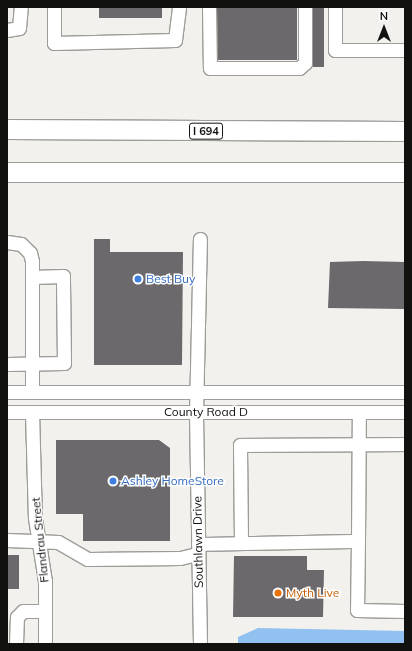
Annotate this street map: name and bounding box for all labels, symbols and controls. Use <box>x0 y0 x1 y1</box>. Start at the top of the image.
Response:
north arrow <box>364 8 404 48</box>
text: N <box>380 9 388 23</box>
road number: I 694 <box>189 122 223 140</box>
place label: Best Buy <box>146 272 195 286</box>
marker: Best Buy <box>133 274 143 284</box>
street label: County Road D <box>164 405 248 419</box>
place label: Ashley HomeStore <box>121 474 224 488</box>
marker: Ashley HomeStore <box>108 476 118 486</box>
street label: Southlawn Drive <box>190 496 206 588</box>
street label: Flandrau Street <box>28 497 52 583</box>
place label: Myth Live <box>286 586 339 600</box>
marker: Myth Live <box>273 588 283 598</box>

